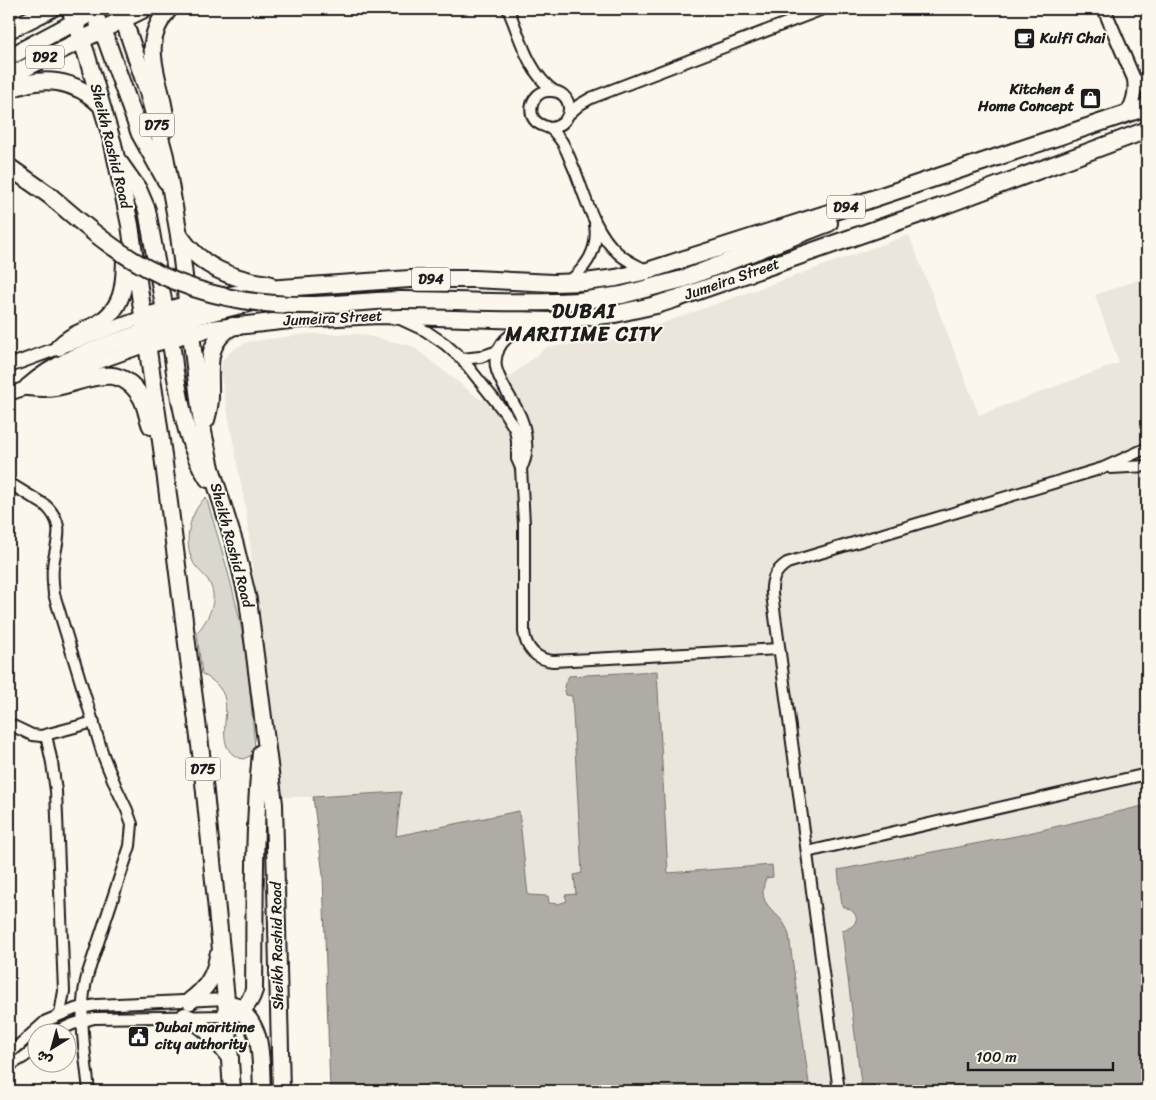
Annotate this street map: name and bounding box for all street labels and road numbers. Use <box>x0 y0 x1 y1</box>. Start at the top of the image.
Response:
road number: D92 <box>26 46 64 68</box>
street label: Sheikh Rashid Road <box>83 81 139 212</box>
road number: D75 <box>140 114 174 136</box>
road number: D94 <box>827 196 865 218</box>
street label: Jumeira Street <box>680 250 784 308</box>
road number: D94 <box>412 268 450 290</box>
street label: Jumeira Street <box>282 302 384 334</box>
street label: Sheikh Rashid Road <box>203 480 261 611</box>
road number: D75 <box>186 758 220 781</box>
street label: Sheikh Rashid Road <box>263 881 291 1010</box>

